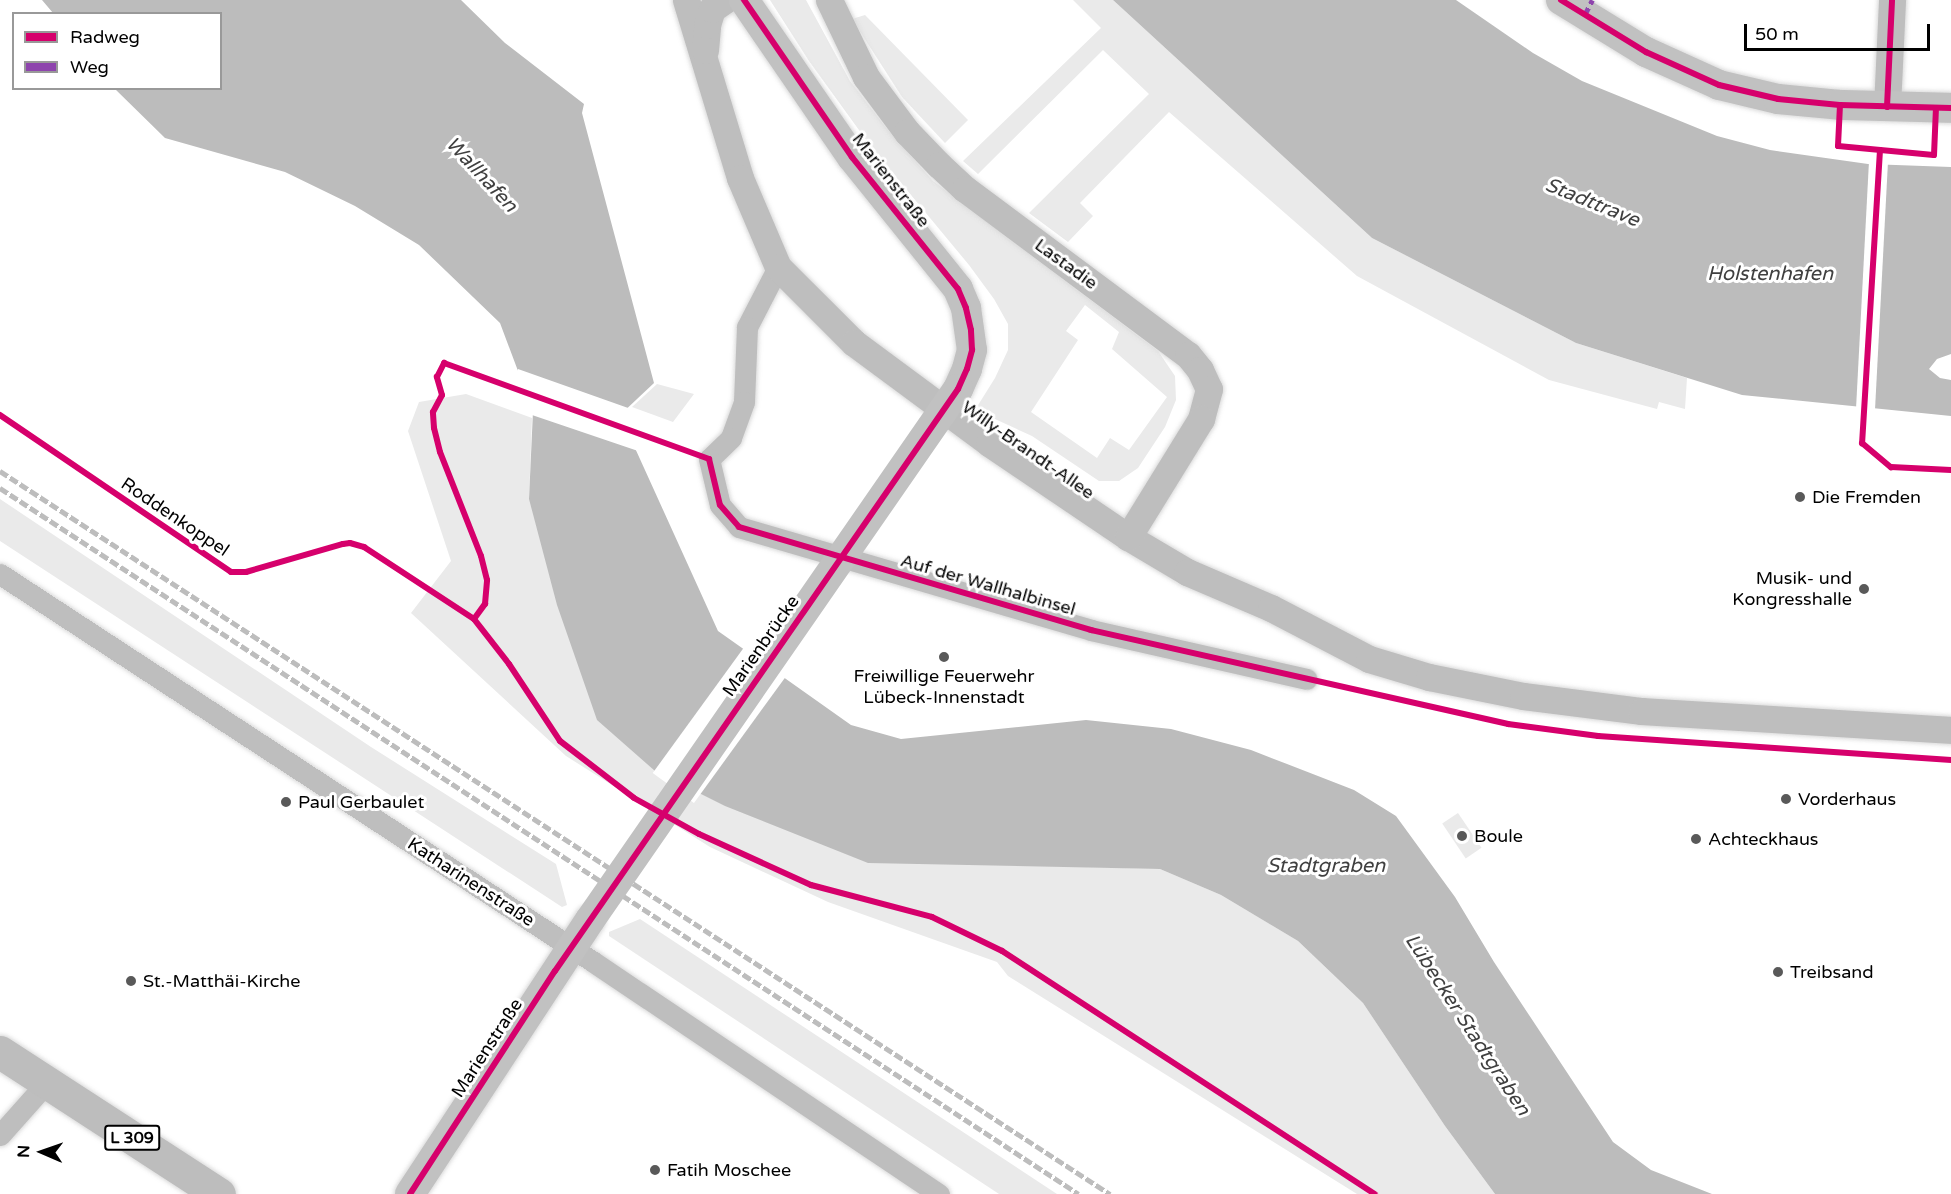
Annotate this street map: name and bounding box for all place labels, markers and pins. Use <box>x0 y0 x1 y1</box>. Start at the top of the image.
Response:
place label: Die Fremden <box>1812 486 1921 508</box>
marker: Die Fremden <box>1793 490 1807 504</box>
place label: Musik- und Kongresshalle <box>1732 568 1852 610</box>
marker: Musik- und Kongresshalle <box>1857 582 1871 596</box>
marker: Freiwillige Feuerwehr Lübeck-Innenstadt <box>937 650 951 664</box>
place label: Freiwillige Feuerwehr Lübeck-Innenstadt <box>854 666 1034 708</box>
place label: Vorderhaus <box>1798 788 1896 810</box>
place label: Paul Gerbaulet <box>298 791 424 813</box>
marker: Vorderhaus <box>1779 792 1793 806</box>
marker: Paul Gerbaulet <box>279 795 293 809</box>
place label: Boule <box>1474 825 1523 847</box>
place label: Achteckhaus <box>1708 828 1819 850</box>
marker: Boule <box>1455 829 1469 843</box>
marker: Achteckhaus <box>1689 832 1703 846</box>
place label: Treibsand <box>1790 961 1874 983</box>
marker: Treibsand <box>1771 965 1785 979</box>
place label: St.-Matthäi-Kirche <box>143 970 300 992</box>
marker: St.-Matthäi-Kirche <box>124 974 138 988</box>
place label: Fatih Moschee <box>667 1159 791 1181</box>
marker: Fatih Moschee <box>648 1163 662 1177</box>

